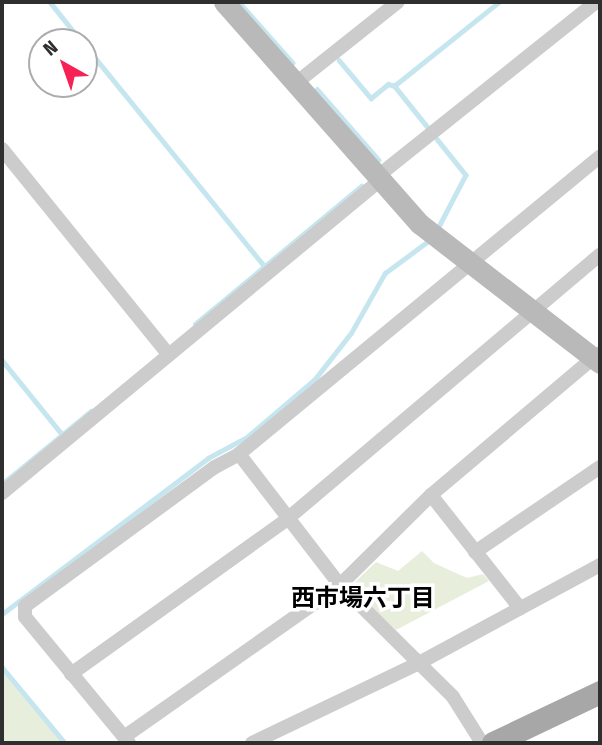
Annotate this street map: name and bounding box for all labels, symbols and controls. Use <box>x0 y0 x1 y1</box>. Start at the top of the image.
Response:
north arrow <box>28 28 98 98</box>
text: N <box>39 36 62 61</box>
district label: 西市場六丁目 <box>291 585 435 613</box>

